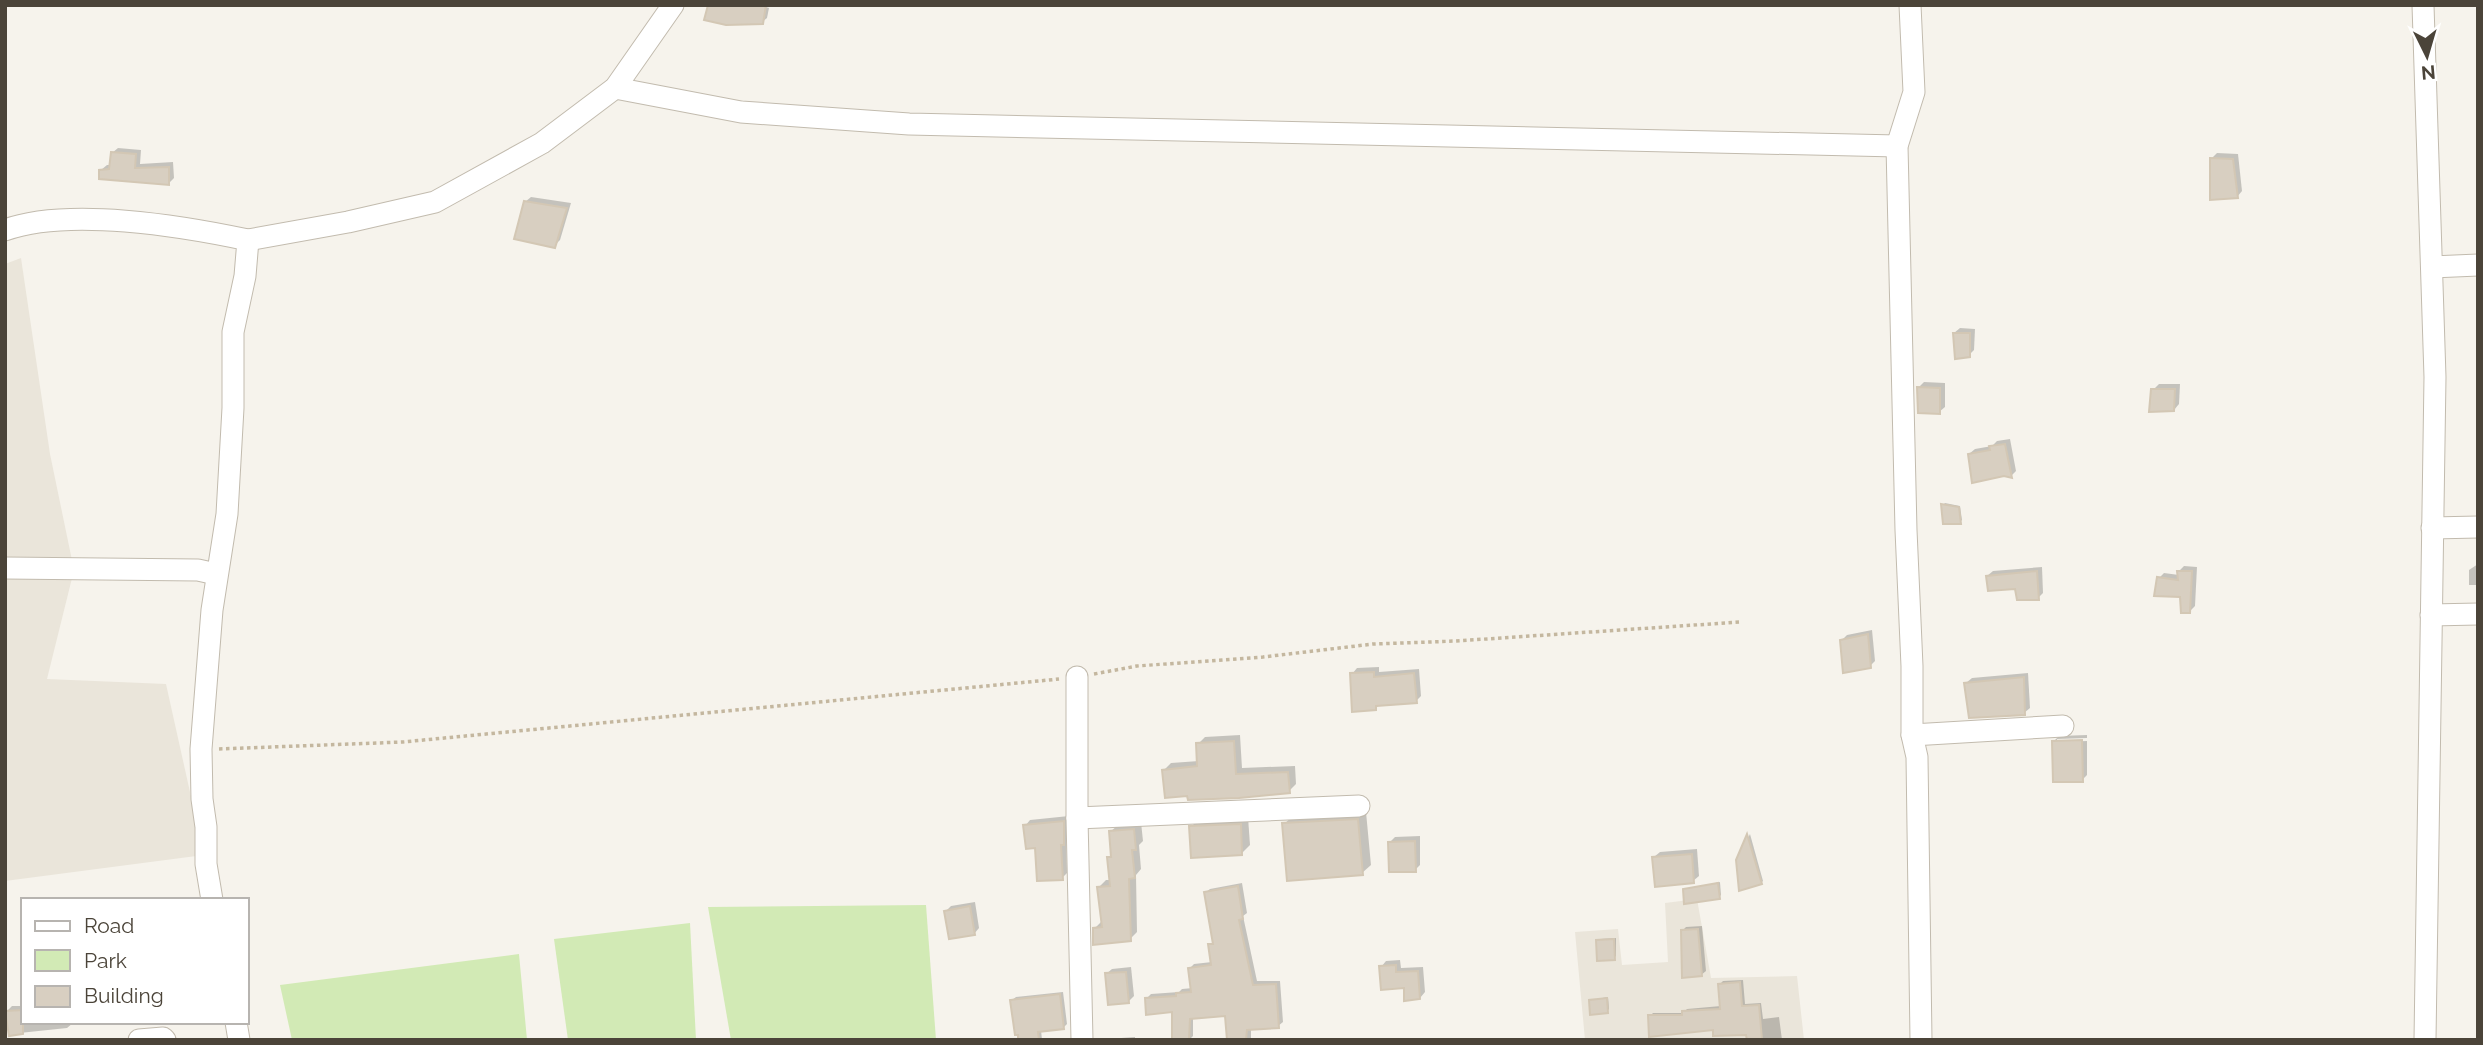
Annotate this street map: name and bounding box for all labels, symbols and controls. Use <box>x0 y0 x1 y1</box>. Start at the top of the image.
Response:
north arrow <box>2392 21 2462 91</box>
text: N <box>2420 61 2437 85</box>
legend <box>21 898 248 1024</box>
text: Road <box>84 913 134 938</box>
text: Park <box>84 948 127 973</box>
text: Building <box>84 983 164 1008</box>

